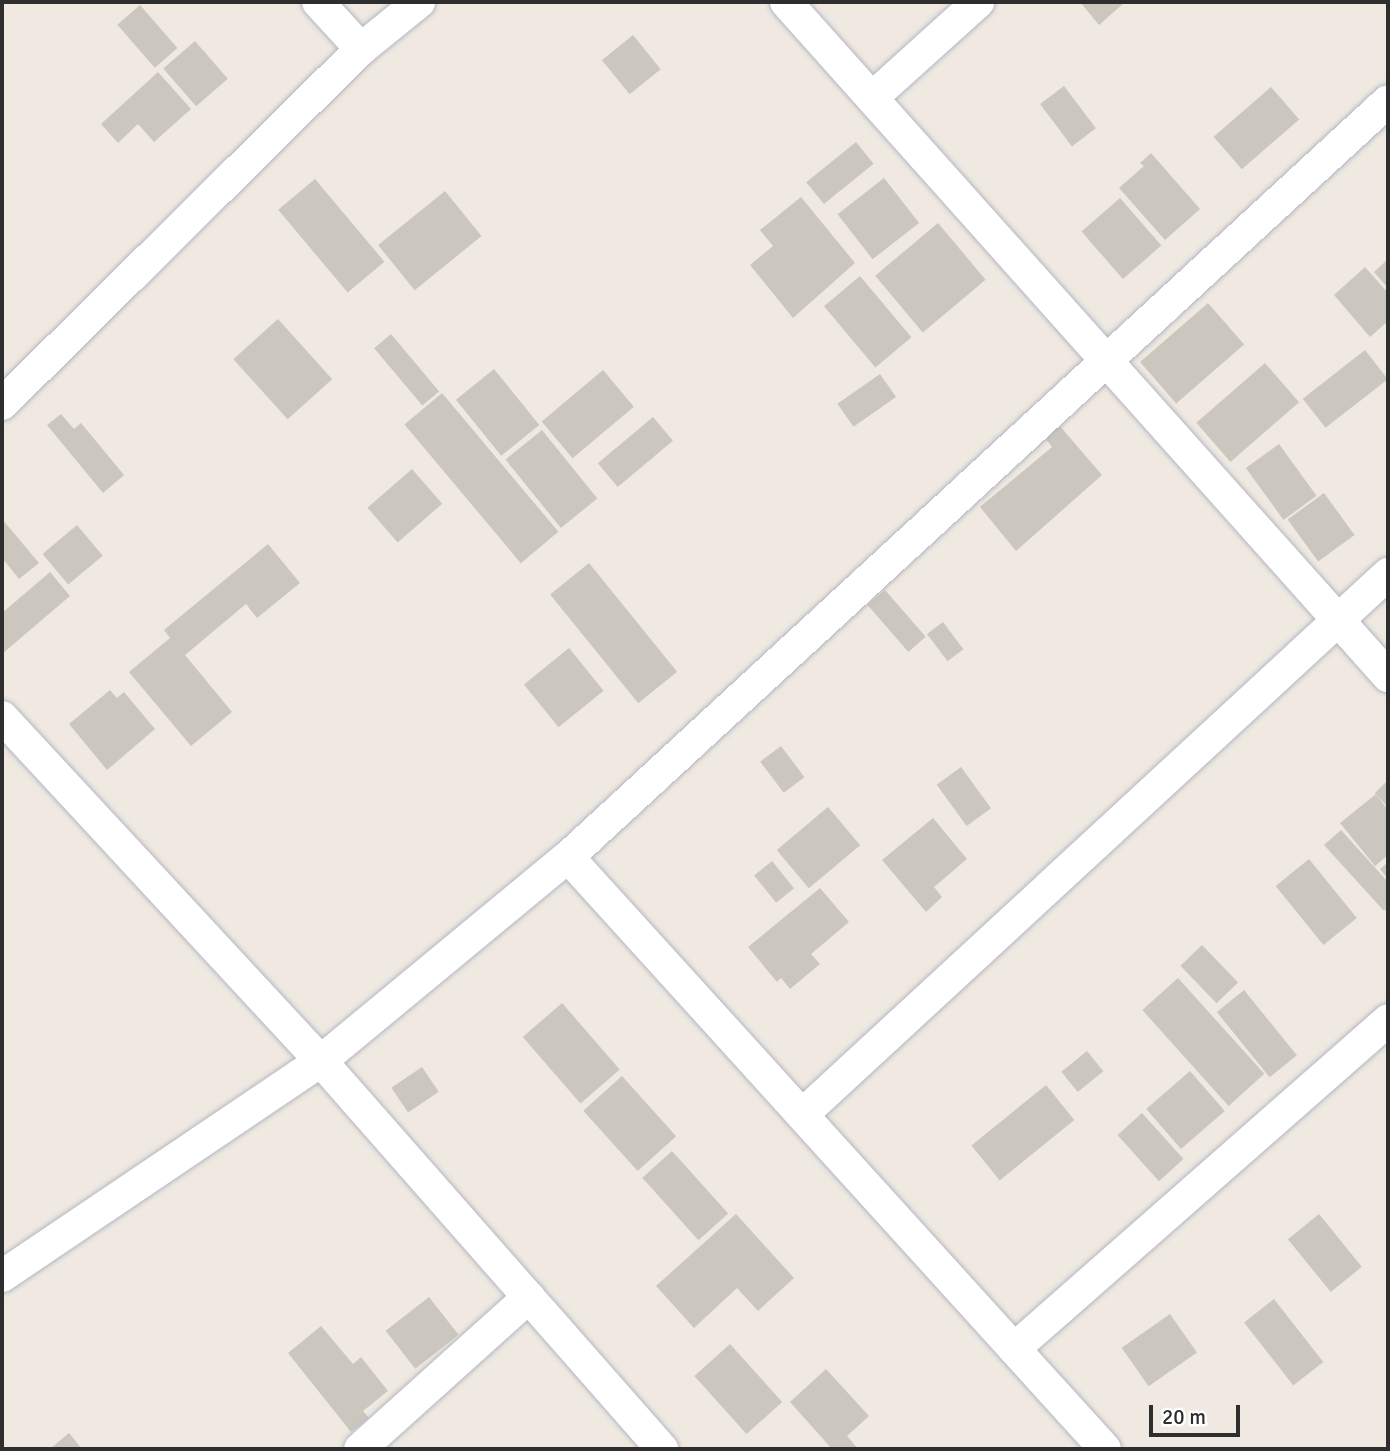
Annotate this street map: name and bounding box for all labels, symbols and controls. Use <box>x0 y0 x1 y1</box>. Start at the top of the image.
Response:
scale bar <box>1152 1392 1243 1436</box>
text: 20 m <box>1162 1404 1206 1430</box>

